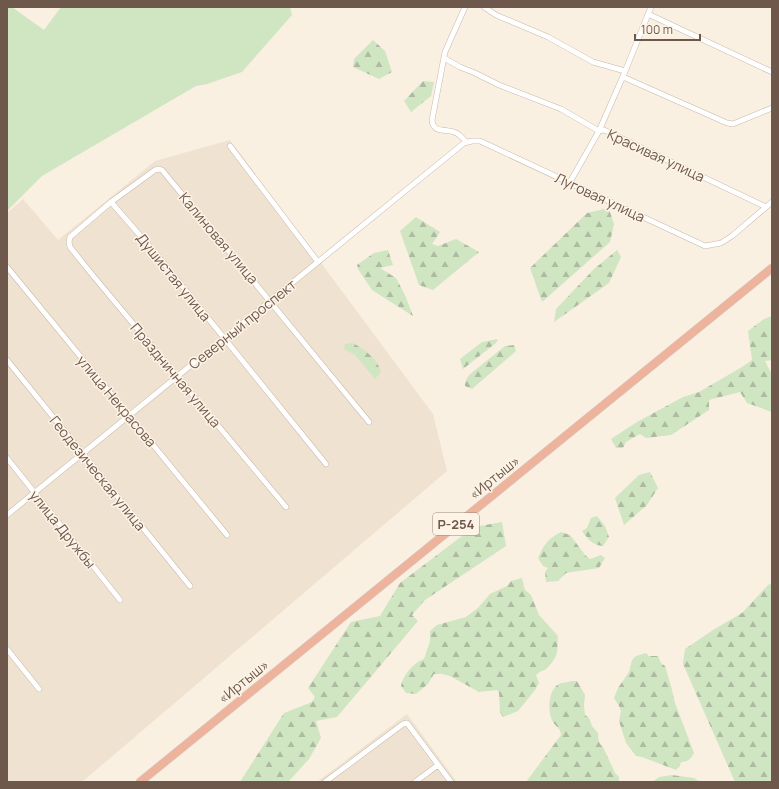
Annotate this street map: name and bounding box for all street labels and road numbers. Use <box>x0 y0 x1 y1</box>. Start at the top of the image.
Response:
street label: Красивая улица <box>604 124 708 186</box>
street label: Луговая улица <box>552 168 648 226</box>
street label: Калиновая улица <box>175 188 263 288</box>
street label: Душистая улица <box>132 229 216 325</box>
street label: Северный проспект <box>184 275 300 373</box>
street label: Праздничная улица <box>127 319 225 431</box>
street label: улица Некрасова <box>73 351 161 451</box>
street label: Геодезическая улица <box>46 412 150 534</box>
street label: «Иртыш» <box>465 451 523 503</box>
street label: улица Дружбы <box>26 486 100 572</box>
road number: Р-254 <box>433 513 479 535</box>
street label: «Иртыш» <box>214 655 272 707</box>

